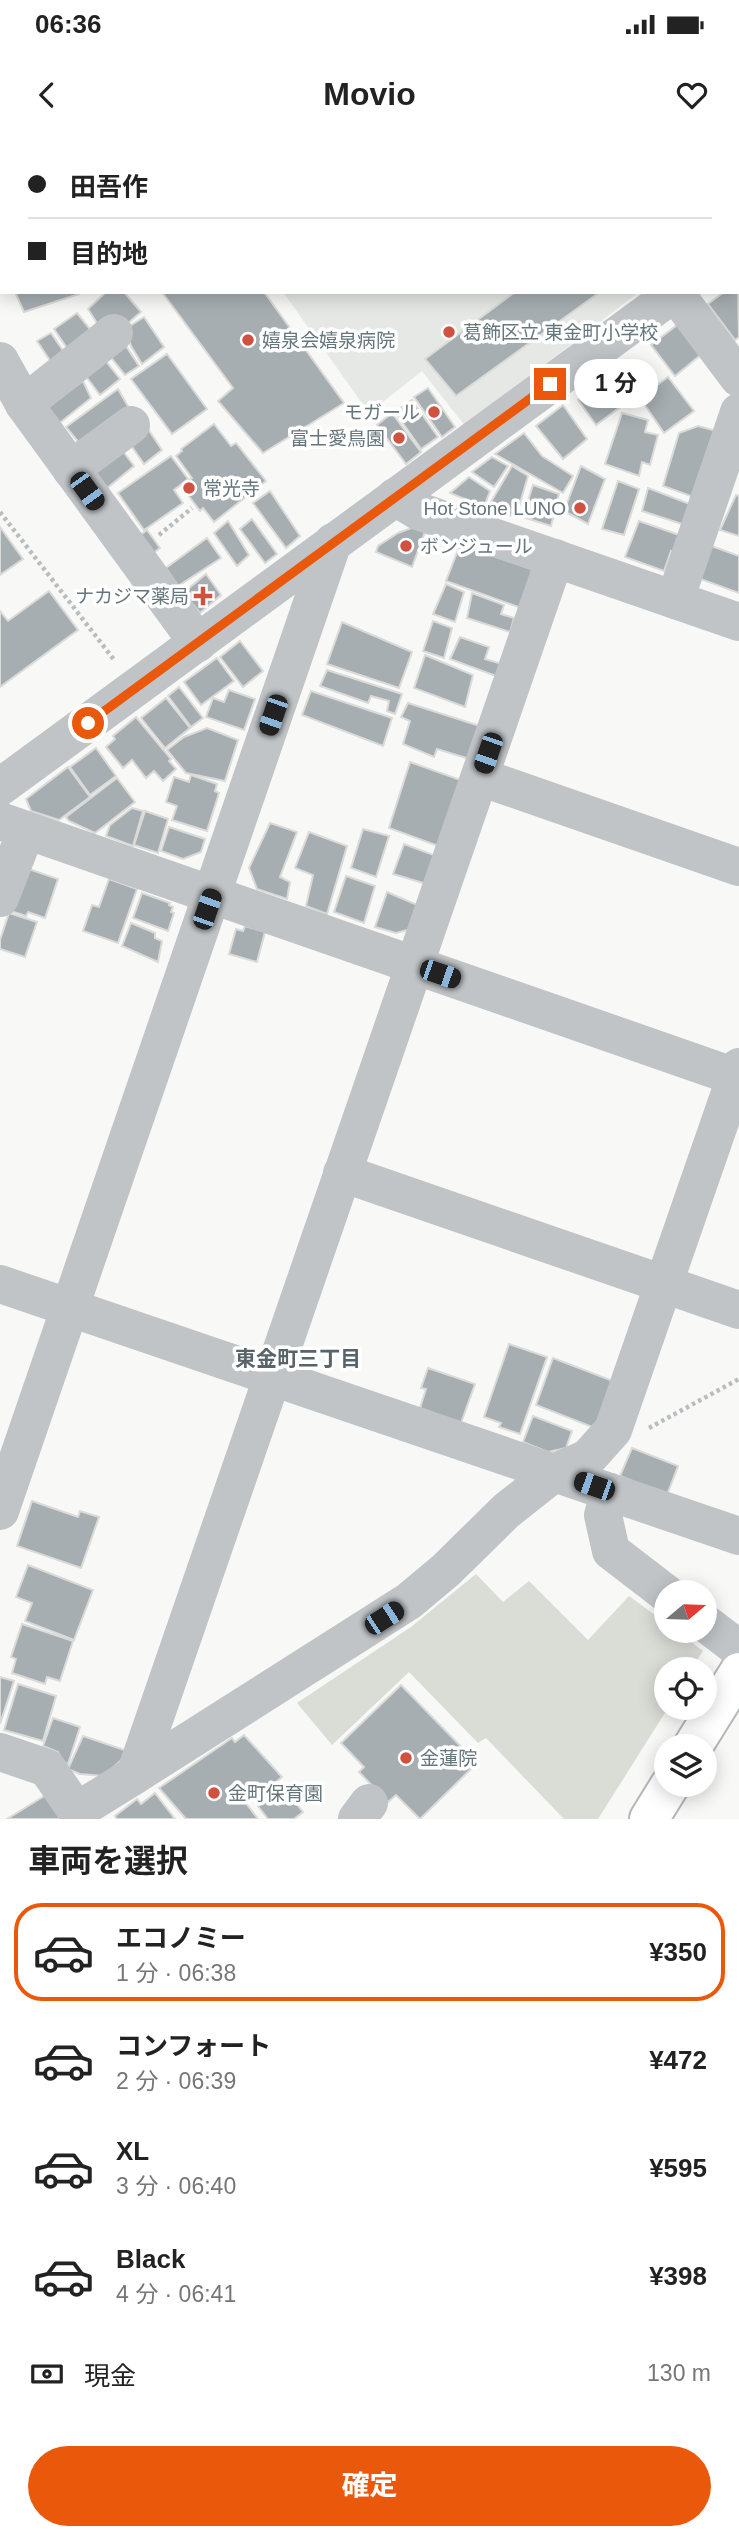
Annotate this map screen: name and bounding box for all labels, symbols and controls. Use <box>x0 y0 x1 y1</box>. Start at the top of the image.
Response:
text: 06:36 <box>35 9 102 39</box>
icon: back <box>28 76 66 114</box>
text: Movio <box>323 76 416 112</box>
icon: heart <box>673 76 711 114</box>
text: 田吾作 <box>70 172 148 202</box>
text: 目的地 <box>70 239 148 269</box>
place label: 葛飾区立 東金町小学校 <box>463 322 658 343</box>
marker: 葛飾区立 東金町小学校 <box>441 324 457 340</box>
place label: 嬉泉会嬉泉病院 <box>262 330 395 351</box>
marker: 嬉泉会嬉泉病院 <box>240 332 256 348</box>
callout: 1 分 <box>574 359 658 408</box>
route end <box>534 368 566 400</box>
text: 1 分 <box>595 370 637 396</box>
place label: モガール <box>344 402 420 423</box>
marker: モガール <box>426 404 442 420</box>
place label: 富士愛鳥園 <box>290 428 385 449</box>
marker: 富士愛鳥園 <box>391 430 407 446</box>
car <box>67 468 108 514</box>
place label: 常光寺 <box>203 478 260 499</box>
marker: 常光寺 <box>181 480 197 496</box>
place label: Hot Stone LUNO <box>423 498 566 519</box>
marker: Hot Stone LUNO <box>572 500 588 516</box>
place label: ボンジュール <box>420 536 533 557</box>
marker: ボンジュール <box>398 538 414 554</box>
place label: ナカジマ薬局 <box>75 586 189 607</box>
marker: ナカジマ薬局 <box>195 588 211 604</box>
car <box>257 692 290 738</box>
route start <box>72 707 104 739</box>
car <box>472 730 505 776</box>
car <box>191 886 224 932</box>
car <box>417 957 464 991</box>
district label: 東金町三丁目 <box>235 1347 361 1370</box>
car <box>571 1469 618 1503</box>
north arrow <box>654 1580 718 1643</box>
map controls <box>654 1580 717 1797</box>
car <box>361 1598 408 1638</box>
button: locate <box>654 1657 717 1720</box>
button: layers <box>654 1734 717 1797</box>
place label: 金蓮院 <box>420 1748 477 1769</box>
marker: 金蓮院 <box>398 1750 414 1766</box>
place label: 金町保育園 <box>228 1783 323 1804</box>
marker: 金町保育園 <box>206 1785 222 1801</box>
text: 車両を選択 <box>28 1843 188 1879</box>
icon: car <box>32 1921 95 1984</box>
text: エコノミー <box>116 1923 246 1953</box>
text: ¥350 <box>649 1937 707 1967</box>
text: 1 分 · 06:38 <box>116 1960 236 1986</box>
icon: car <box>32 2029 95 2092</box>
text: コンフォート <box>116 2031 271 2061</box>
text: ¥472 <box>649 2045 707 2075</box>
text: 2 分 · 06:39 <box>116 2068 236 2094</box>
text: XL <box>116 2136 149 2166</box>
icon: car <box>32 2137 95 2200</box>
text: ¥595 <box>649 2153 707 2183</box>
text: 3 分 · 06:40 <box>116 2173 236 2199</box>
text: Black <box>116 2244 185 2274</box>
icon: car <box>32 2245 95 2308</box>
text: ¥398 <box>649 2261 707 2291</box>
text: 4 分 · 06:41 <box>116 2281 236 2307</box>
icon: cash <box>28 2355 66 2393</box>
text: 130 m <box>647 2360 711 2386</box>
text: 現金 <box>84 2361 136 2391</box>
button: 確定 <box>28 2446 711 2526</box>

